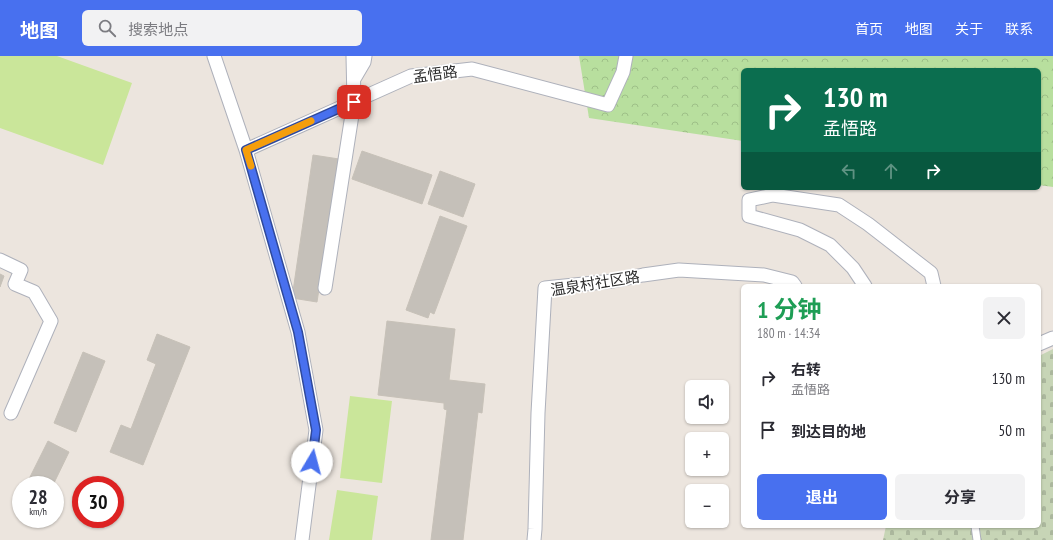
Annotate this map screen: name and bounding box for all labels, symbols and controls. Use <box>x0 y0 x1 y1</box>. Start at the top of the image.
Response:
search box <box>82 10 362 46</box>
icon: search <box>96 17 118 39</box>
text: 地图 <box>20 18 58 42</box>
text: 搜索地点 <box>128 20 188 39</box>
text: 首页 <box>855 20 883 38</box>
text: 地图 <box>905 20 933 38</box>
text: 关于 <box>955 20 983 38</box>
text: 联系 <box>1005 20 1033 38</box>
street label: 孟悟路 <box>411 61 459 87</box>
text: 130 m <box>823 78 887 115</box>
icon: right <box>757 84 809 136</box>
pin <box>337 85 371 119</box>
icon: arrive <box>343 91 365 113</box>
text: 孟悟路 <box>823 117 877 140</box>
icon: left <box>838 160 860 182</box>
icon: ahead <box>880 160 902 182</box>
icon: right <box>922 160 944 182</box>
street label: 温泉村社区路 <box>549 267 641 299</box>
text: 1 分钟 <box>757 294 821 325</box>
button: close <box>983 297 1025 339</box>
text: 180 m · 14:34 <box>757 325 820 342</box>
text: 右转 <box>791 360 821 379</box>
icon: right <box>757 367 779 389</box>
text: 130 m <box>992 369 1025 388</box>
map controls <box>685 380 729 528</box>
button: sound <box>685 380 729 424</box>
text: 孟悟路 <box>791 381 830 398</box>
icon: arrive <box>757 419 779 441</box>
text: 50 m <box>999 421 1025 440</box>
text: 到达目的地 <box>791 422 866 441</box>
button: + <box>685 432 729 476</box>
position arrow <box>291 441 333 483</box>
button: 退出 <box>757 474 887 520</box>
button: 分享 <box>895 474 1025 520</box>
speed limit sign: 30 <box>72 476 124 528</box>
text: 28 <box>28 484 48 510</box>
button: − <box>685 484 729 528</box>
text: km/h <box>29 505 47 518</box>

